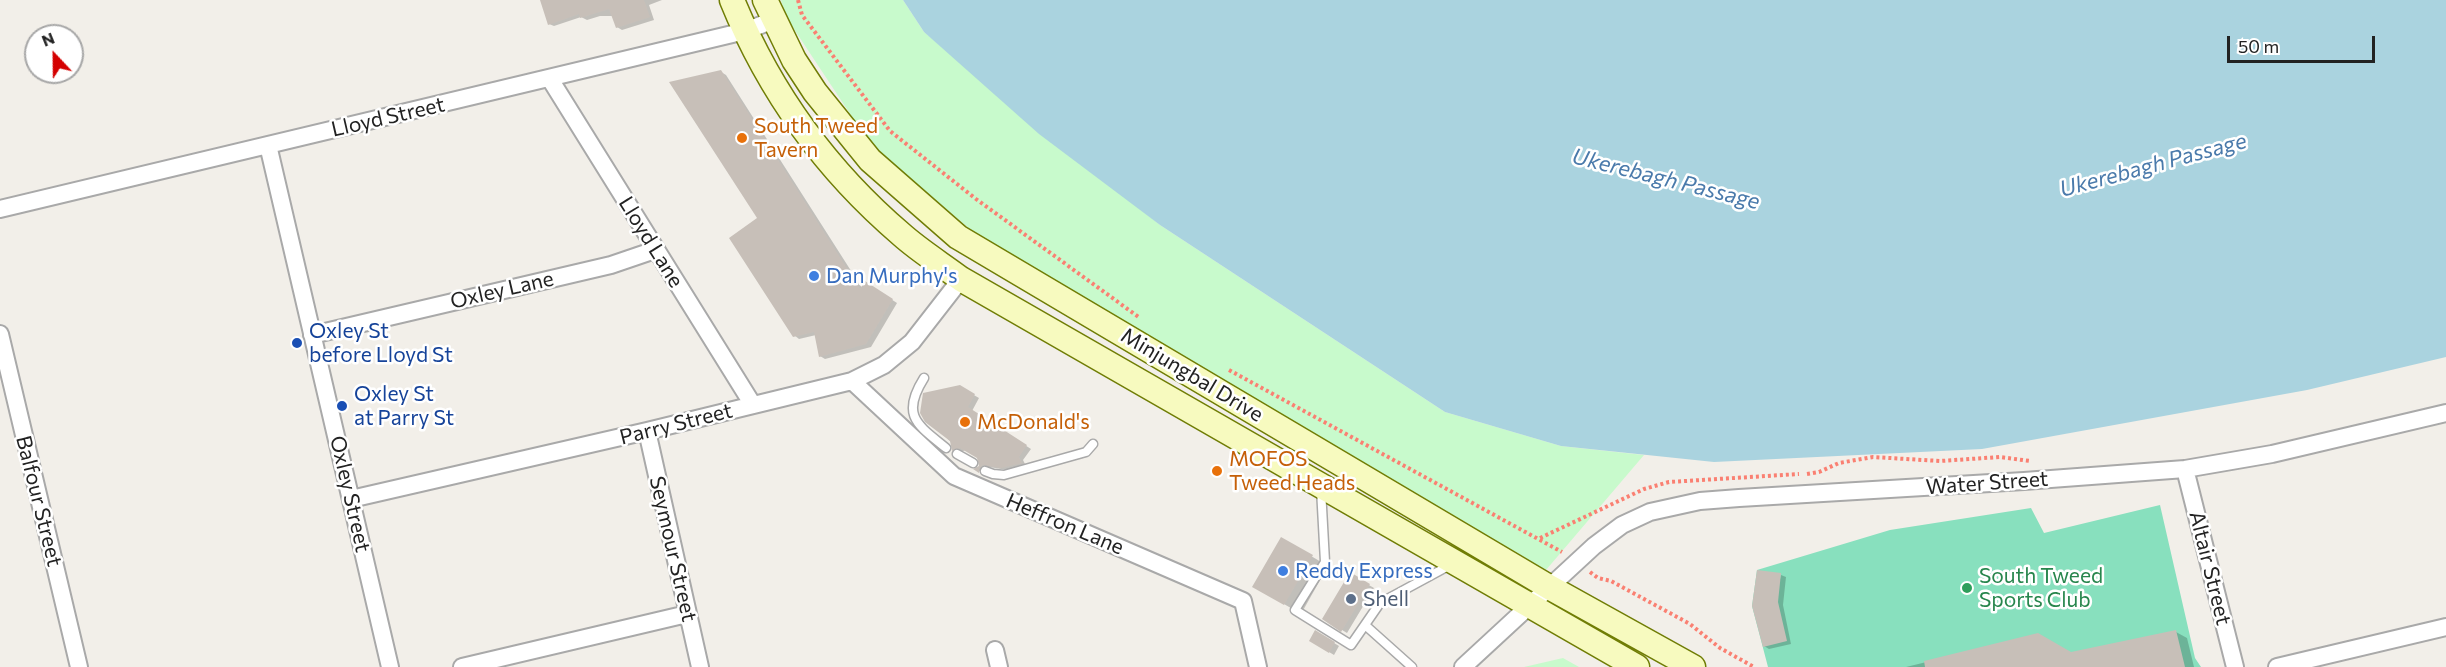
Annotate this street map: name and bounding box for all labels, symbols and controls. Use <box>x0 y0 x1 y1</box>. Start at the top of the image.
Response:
north arrow <box>24 24 84 84</box>
scale bar <box>2230 24 2378 62</box>
text: N <box>39 28 57 50</box>
text: 50 m <box>2238 35 2279 57</box>
street label: Lloyd Street <box>329 92 447 142</box>
place label: South Tweed Tavern <box>754 113 878 163</box>
water label: Ukerebagh Passage <box>2057 127 2249 203</box>
marker: South Tweed Tavern <box>735 131 749 145</box>
water label: Ukerebagh Passage <box>1569 143 1763 215</box>
street label: Lloyd Lane <box>613 192 689 292</box>
place label: Dan Murphy's <box>826 263 958 289</box>
street label: Oxley Lane <box>448 266 556 314</box>
marker: Dan Murphy's <box>807 269 821 283</box>
place label: Oxley St before Lloyd St <box>309 318 453 368</box>
street label: Minjungbal Drive <box>1116 323 1268 427</box>
marker: Oxley St before Lloyd St <box>290 336 304 350</box>
place label: Oxley St at Parry St <box>354 381 454 431</box>
street label: Parry Street <box>617 398 735 450</box>
marker: Oxley St at Parry St <box>335 399 349 413</box>
place label: McDonald's <box>977 409 1090 435</box>
marker: McDonald's <box>958 415 972 429</box>
street label: Balfour Street <box>11 433 67 569</box>
street label: Oxley Street <box>324 433 376 555</box>
place label: MOFOS Tweed Heads <box>1229 446 1355 496</box>
marker: MOFOS Tweed Heads <box>1210 464 1224 478</box>
street label: Water Street <box>1925 466 2049 500</box>
street label: Seymour Street <box>644 474 702 624</box>
street label: Heffron Lane <box>1002 488 1128 560</box>
street label: Altair Street <box>2184 508 2236 628</box>
place label: Reddy Express <box>1295 558 1433 584</box>
place label: South Tweed Sports Club <box>1979 563 2103 613</box>
marker: Reddy Express <box>1276 564 1290 578</box>
marker: South Tweed Sports Club <box>1960 581 1974 595</box>
place label: Shell <box>1363 586 1409 612</box>
marker: Shell <box>1344 592 1358 606</box>

